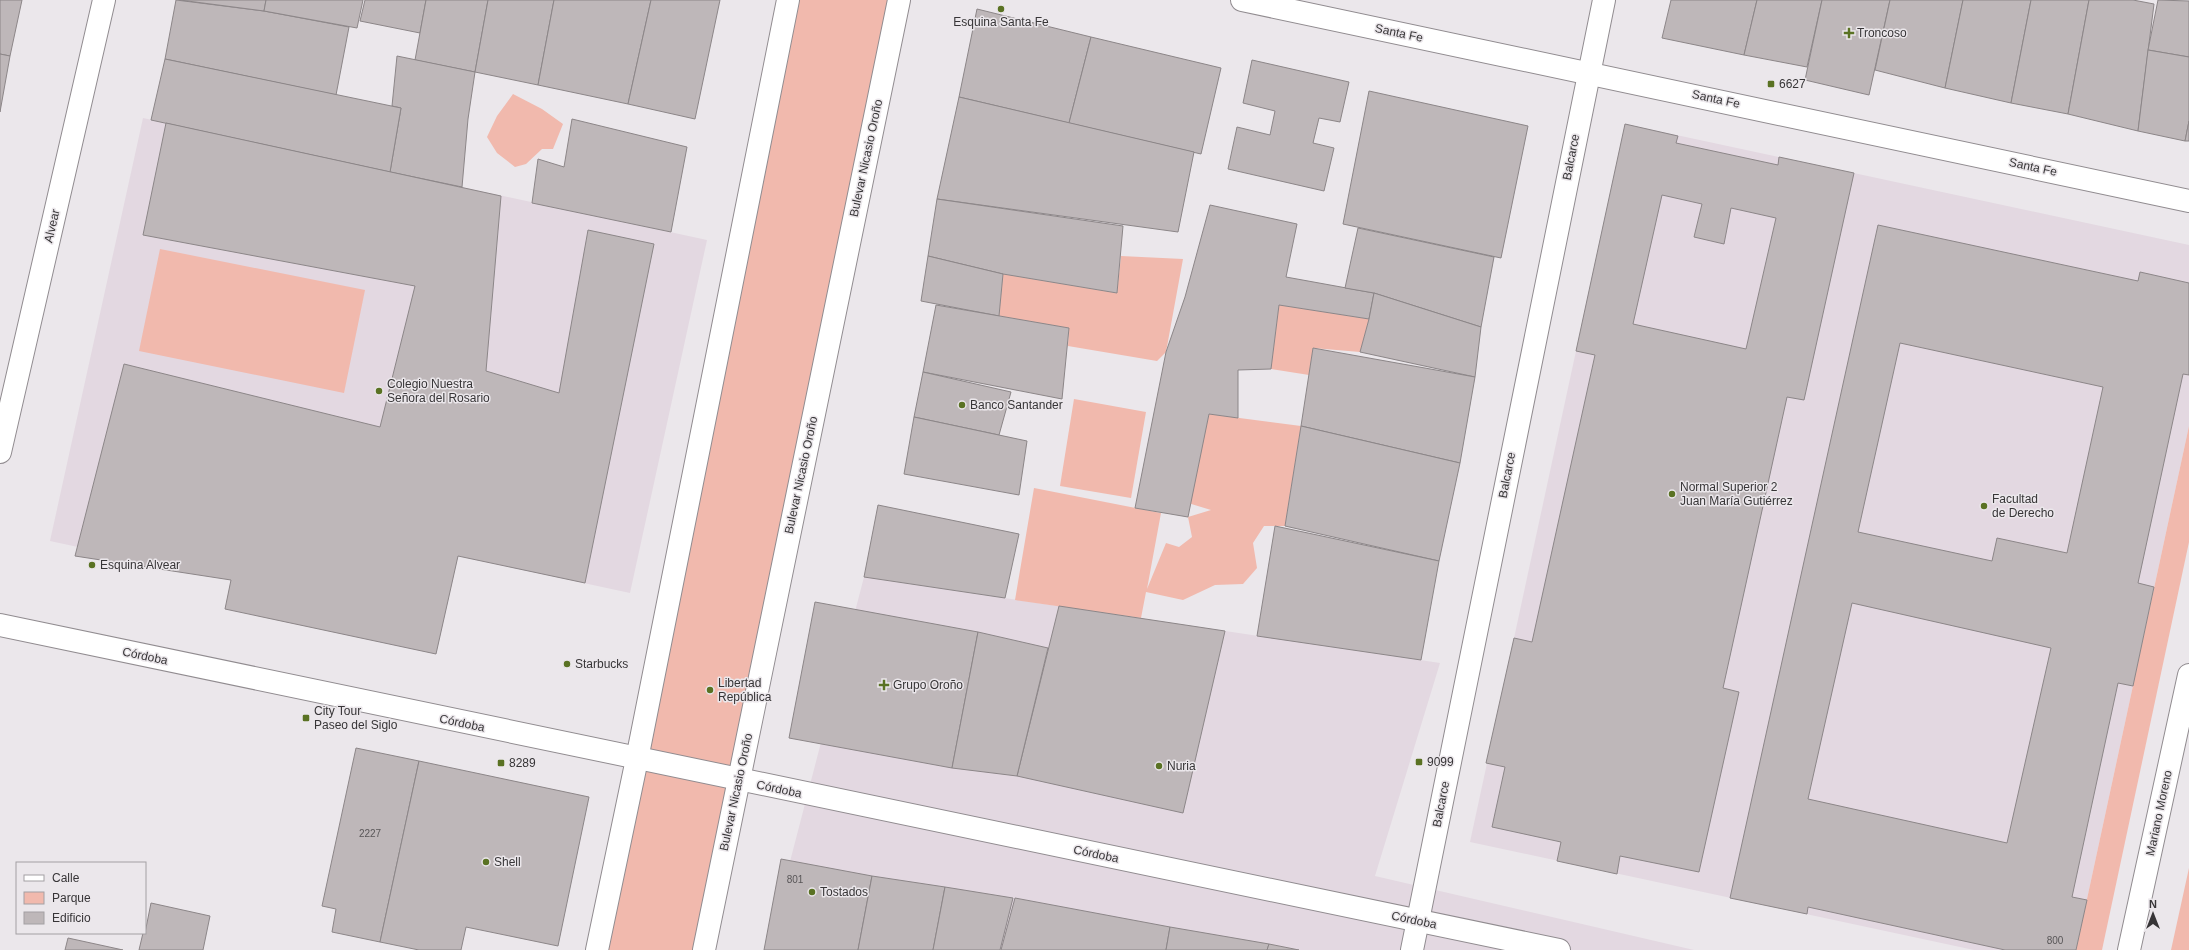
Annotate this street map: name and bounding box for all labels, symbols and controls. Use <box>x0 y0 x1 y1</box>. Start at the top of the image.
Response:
marker: Esquina Santa Fe <box>996 4 1006 14</box>
place label: Esquina Santa Fe <box>953 15 1049 29</box>
street label: Santa Fe <box>1374 21 1425 45</box>
place label: Troncoso <box>1857 26 1907 40</box>
marker: Troncoso <box>1844 28 1854 38</box>
place label: 6627 <box>1779 77 1806 91</box>
marker: 6627 <box>1766 79 1776 89</box>
street label: Santa Fe <box>1691 87 1742 111</box>
street label: Bulevar Nicasio Oroño <box>847 98 885 218</box>
street label: Balcarce <box>1560 132 1582 181</box>
street label: Santa Fe <box>2008 155 2059 179</box>
street label: Alvear <box>41 208 63 244</box>
place label: Colegio Nuestra Señora del Rosario <box>387 377 490 405</box>
marker: Colegio Nuestra Señora del Rosario <box>374 386 384 396</box>
place label: Banco Santander <box>970 398 1063 412</box>
marker: Banco Santander <box>957 400 967 410</box>
street label: Bulevar Nicasio Oroño <box>782 415 820 535</box>
street label: Balcarce <box>1496 450 1518 499</box>
place label: Normal Superior 2 Juan María Gutiérrez <box>1680 480 1793 508</box>
marker: Normal Superior 2 Juan María Gutiérrez <box>1667 489 1677 499</box>
place label: Facultad de Derecho <box>1992 492 2054 520</box>
marker: Facultad de Derecho <box>1979 501 1989 511</box>
place label: Esquina Alvear <box>100 558 180 572</box>
marker: Esquina Alvear <box>87 560 97 570</box>
street label: Córdoba <box>121 644 169 668</box>
place label: Starbucks <box>575 657 628 671</box>
marker: Starbucks <box>562 659 572 669</box>
place label: Libertad República <box>718 676 772 704</box>
place label: Grupo Oroño <box>893 678 963 692</box>
marker: Grupo Oroño <box>878 679 890 691</box>
marker: Libertad República <box>705 685 715 695</box>
place label: City Tour Paseo del Siglo <box>314 704 398 732</box>
street label: Córdoba <box>438 711 486 735</box>
marker: City Tour Paseo del Siglo <box>301 713 311 723</box>
street label: Bulevar Nicasio Oroño <box>717 732 755 852</box>
place label: 9099 <box>1427 755 1454 769</box>
place label: 8289 <box>509 756 536 770</box>
marker: 9099 <box>1414 757 1424 767</box>
marker: 8289 <box>496 758 506 768</box>
place label: Nuria <box>1167 759 1196 773</box>
marker: Nuria <box>1154 761 1164 771</box>
street label: Mariano Moreno <box>2143 768 2175 857</box>
street label: Córdoba <box>755 777 803 801</box>
street label: Balcarce <box>1430 779 1452 828</box>
house number: 2227 <box>359 828 382 839</box>
street label: Córdoba <box>1072 842 1120 866</box>
place label: Shell <box>494 855 521 869</box>
marker: Shell <box>481 857 491 867</box>
legend <box>16 862 146 934</box>
text: Calle <box>52 871 80 885</box>
house number: 801 <box>787 874 804 885</box>
place label: Tostados <box>820 885 868 899</box>
marker: Tostados <box>807 887 817 897</box>
text: Parque <box>52 891 91 905</box>
north arrow <box>2133 894 2173 934</box>
text: N <box>2149 898 2157 910</box>
street label: Córdoba <box>1390 908 1438 932</box>
text: Edificio <box>52 911 91 925</box>
house number: 800 <box>2047 935 2064 946</box>

